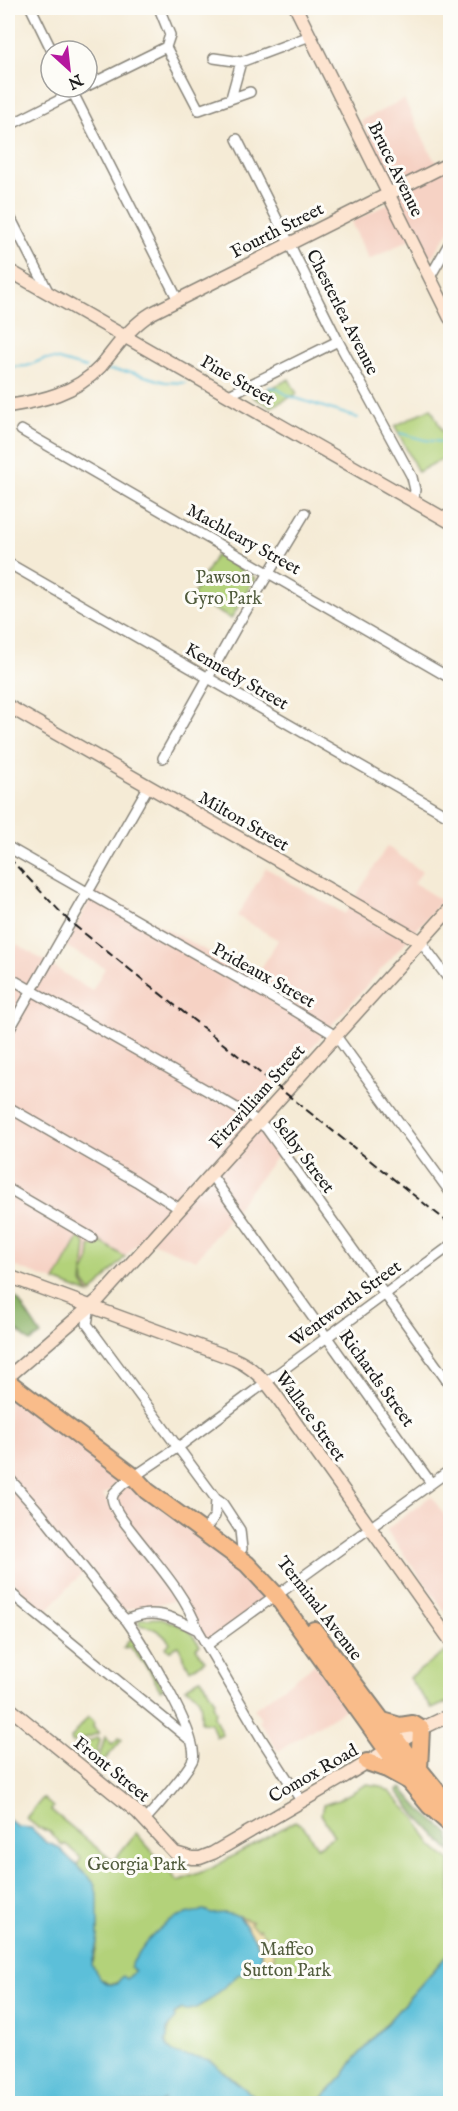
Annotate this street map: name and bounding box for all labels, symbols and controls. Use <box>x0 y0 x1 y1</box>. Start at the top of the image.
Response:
north arrow <box>39 39 99 99</box>
text: N <box>64 68 87 93</box>
street label: Bruce Avenue <box>362 118 428 221</box>
street label: Fourth Street <box>227 198 328 265</box>
street label: Chesterlea Avenue <box>300 246 383 379</box>
street label: Pine Street <box>196 351 278 412</box>
street label: Machleary Street <box>182 499 304 581</box>
park label: Pawson Gyro Park <box>184 567 262 611</box>
street label: Kennedy Street <box>180 638 292 716</box>
street label: Milton Street <box>194 787 293 857</box>
street label: Prideaux Street <box>208 939 319 1014</box>
street label: Fitzwilliam Street <box>205 1040 311 1154</box>
street label: Selby Street <box>267 1113 339 1199</box>
street label: Wentworth Street <box>285 1256 406 1352</box>
street label: Richards Street <box>333 1326 419 1432</box>
street label: Wallace Street <box>269 1367 350 1467</box>
street label: Terminal Avenue <box>271 1552 367 1666</box>
street label: Front Street <box>68 1732 154 1808</box>
street label: Comox Road <box>265 1739 363 1809</box>
park label: Georgia Park <box>87 1854 187 1877</box>
park label: Maffeo Sutton Park <box>243 1939 331 1983</box>

